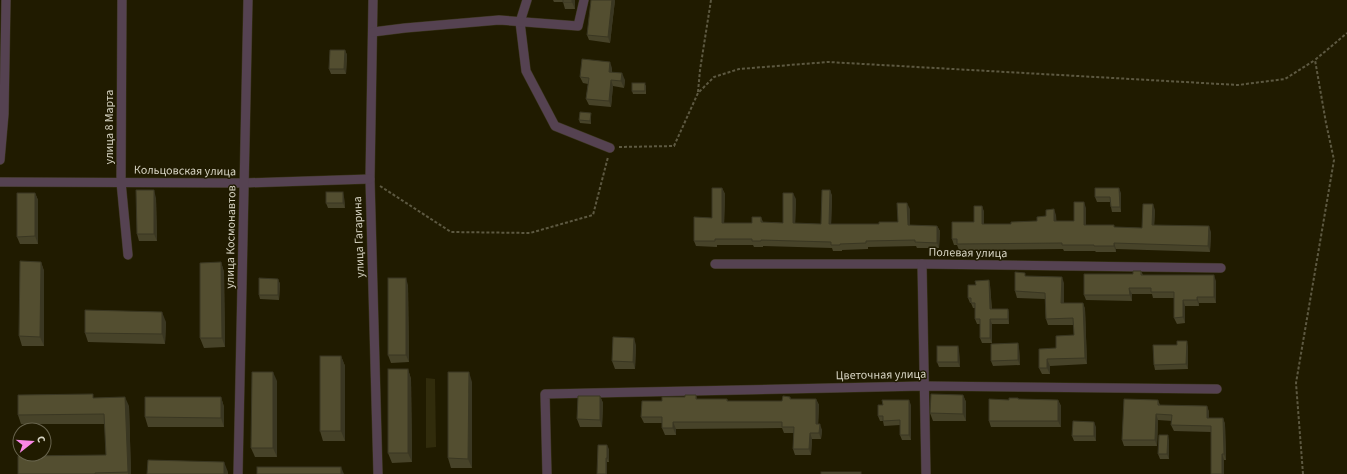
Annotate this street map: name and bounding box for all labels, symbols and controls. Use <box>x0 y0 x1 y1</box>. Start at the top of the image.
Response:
street label: улица 8 Марта <box>101 90 118 164</box>
street label: Кольцовская улица <box>134 162 236 180</box>
street label: улица Космонавтов <box>222 185 240 289</box>
street label: улица Гагарина <box>349 196 369 278</box>
street label: Полевая улица <box>928 244 1008 262</box>
street label: Цветочная улица <box>836 366 926 384</box>
north arrow <box>12 422 52 462</box>
text: С <box>33 434 49 445</box>

